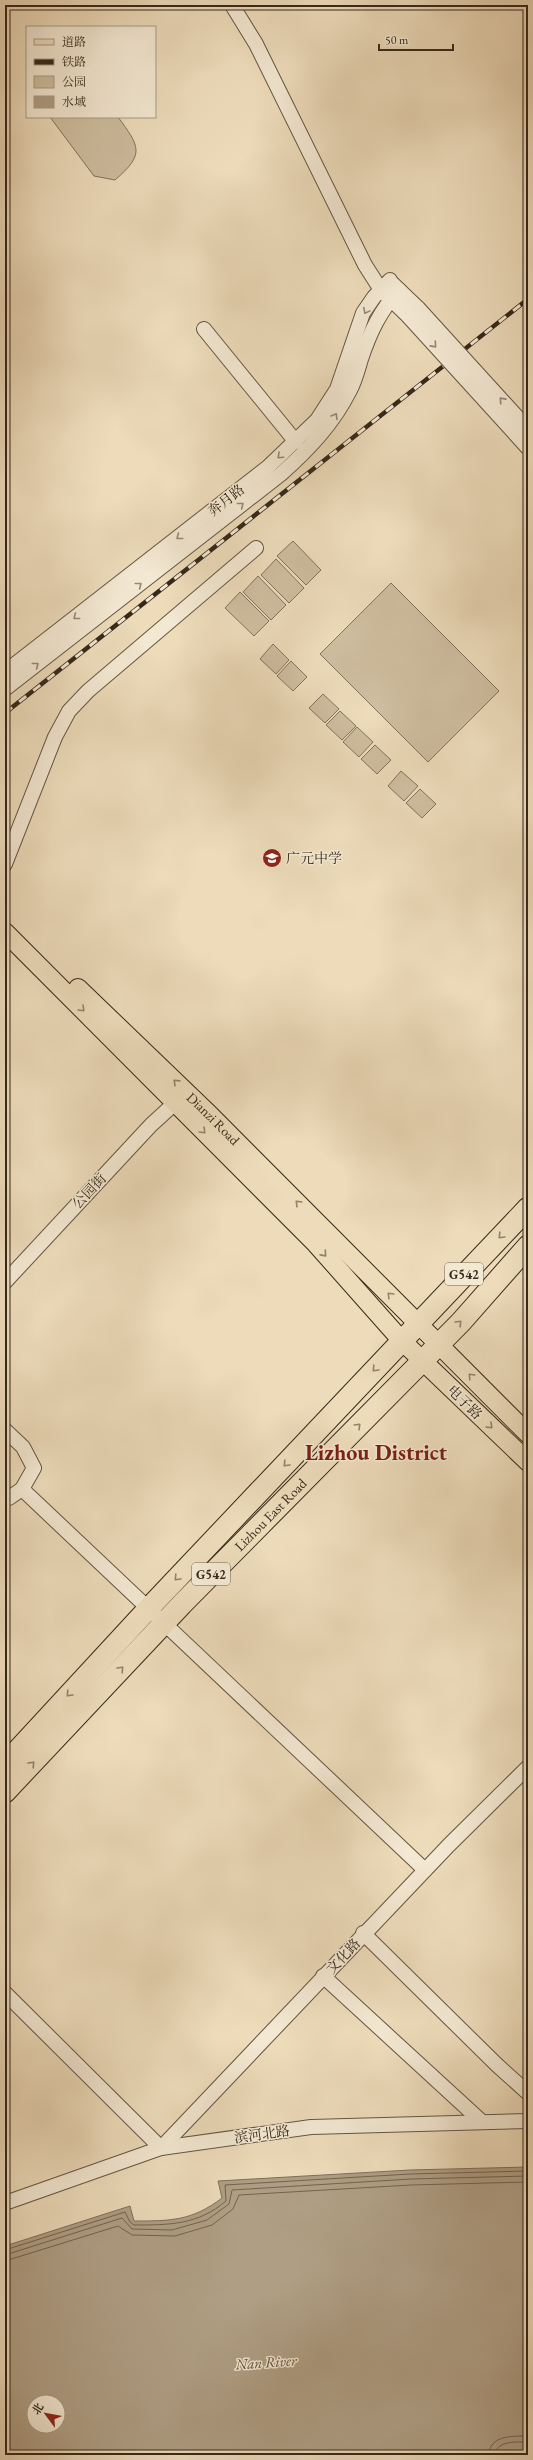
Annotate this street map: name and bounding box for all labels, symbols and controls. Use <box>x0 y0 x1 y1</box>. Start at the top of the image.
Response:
legend <box>26 26 156 118</box>
scale bar <box>379 26 453 52</box>
text: 50 m <box>385 32 409 48</box>
text: 道路 <box>62 34 86 50</box>
text: 铁路 <box>62 54 86 70</box>
text: 公园 <box>62 74 86 90</box>
text: 水域 <box>62 94 86 110</box>
one-way arrow <box>363 306 370 314</box>
one-way arrow <box>430 340 437 348</box>
one-way arrow <box>499 397 506 405</box>
one-way arrow <box>330 413 337 420</box>
one-way arrow <box>278 451 285 458</box>
street label: 奔月路 <box>204 480 248 520</box>
one-way arrow <box>237 503 244 510</box>
one-way arrow <box>176 532 183 539</box>
one-way arrow <box>134 583 141 590</box>
one-way arrow <box>73 612 80 619</box>
one-way arrow <box>32 663 39 670</box>
school or university icon: 广元中学 <box>261 847 283 869</box>
place label: 广元中学 <box>286 849 342 867</box>
one-way arrow <box>77 1004 85 1012</box>
one-way arrow <box>173 1079 181 1087</box>
street label: Dianzi Road <box>183 1088 244 1149</box>
one-way arrow <box>198 1126 206 1134</box>
street label: 公园街 <box>68 1170 110 1212</box>
one-way arrow <box>295 1200 303 1208</box>
one-way arrow <box>498 1231 506 1239</box>
one-way arrow <box>319 1249 326 1256</box>
road number: G542 <box>445 1263 483 1285</box>
one-way arrow <box>387 1292 395 1300</box>
one-way arrow <box>454 1320 462 1328</box>
one-way arrow <box>372 1364 380 1372</box>
one-way arrow <box>468 1373 476 1381</box>
street label: 电子路 <box>444 1381 486 1423</box>
one-way arrow <box>486 1421 493 1428</box>
one-way arrow <box>353 1423 361 1431</box>
district label: Lizhou District <box>305 1438 448 1467</box>
one-way arrow <box>283 1459 290 1467</box>
street label: Lizhou East Road <box>230 1474 311 1555</box>
road number: G542 <box>192 1563 230 1585</box>
one-way arrow <box>174 1573 182 1581</box>
one-way arrow <box>116 1666 124 1674</box>
one-way arrow <box>67 1689 74 1697</box>
one-way arrow <box>27 1761 35 1769</box>
street label: 文化路 <box>322 1935 364 1977</box>
street label: 滨河北路 <box>233 2121 291 2147</box>
water label: Nan River <box>234 2350 298 2374</box>
north arrow <box>26 2394 66 2434</box>
text: 北 <box>29 2400 46 2417</box>

